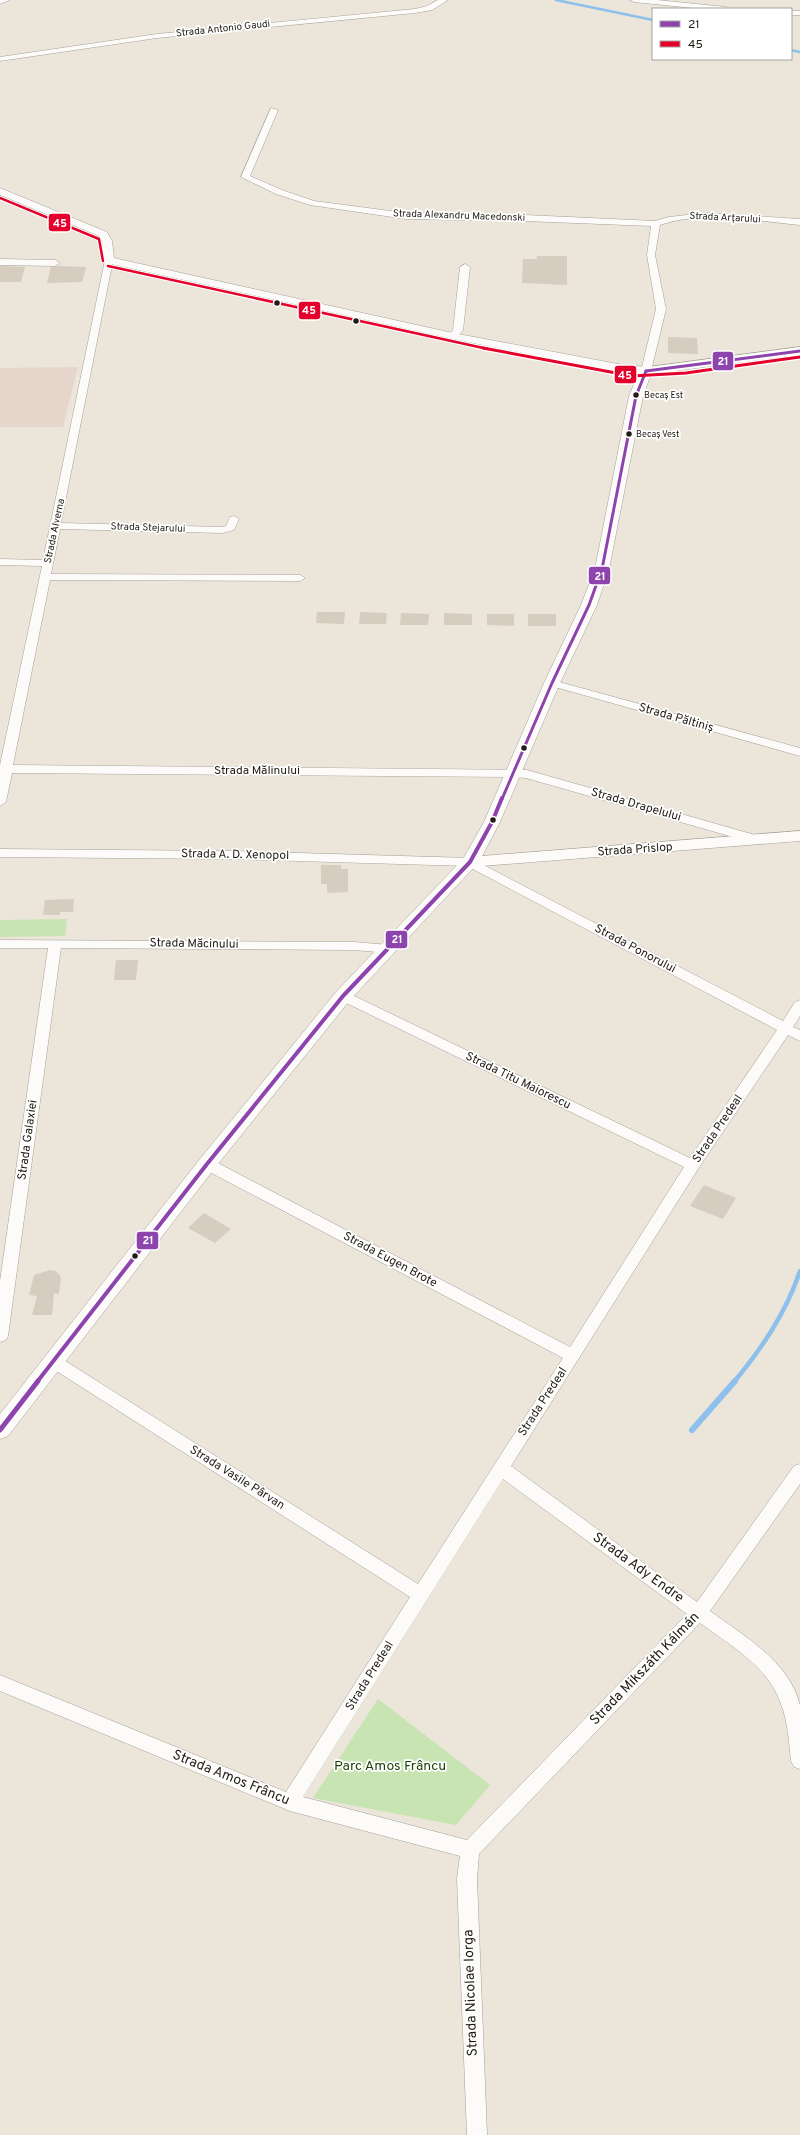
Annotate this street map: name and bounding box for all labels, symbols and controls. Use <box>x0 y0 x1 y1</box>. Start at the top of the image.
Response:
legend <box>652 8 792 60</box>
text: 21 <box>688 17 700 33</box>
street label: Strada Antonio Gaudi <box>175 18 271 40</box>
text: 45 <box>688 37 703 53</box>
street label: Strada Alexandru Macedonski <box>393 207 525 225</box>
street label: Strada Arțarului <box>689 210 761 226</box>
line badge: 45 <box>48 213 71 232</box>
text: 45 <box>53 217 67 231</box>
unlabelled marker <box>272 298 282 308</box>
line badge: 45 <box>298 301 321 320</box>
text: 45 <box>302 304 316 318</box>
unlabelled marker <box>351 316 361 326</box>
line badge: 21 <box>712 351 734 371</box>
text: 21 <box>717 355 729 369</box>
line badge: 45 <box>614 365 637 384</box>
text: 45 <box>618 369 632 383</box>
marker: Becaș Est <box>631 390 641 400</box>
place label: Becaș Est <box>644 390 683 401</box>
marker: Becaș Vest <box>624 429 634 439</box>
place label: Becaș Vest <box>636 429 679 440</box>
street label: Strada Alverna <box>42 497 68 565</box>
street label: Strada Stejarului <box>110 520 186 536</box>
line badge: 21 <box>588 566 611 585</box>
text: 21 <box>594 570 606 584</box>
street label: Strada Păltiniș <box>637 700 715 736</box>
unlabelled marker <box>519 743 529 753</box>
street label: Strada Mălinului <box>214 763 300 779</box>
street label: Strada Drapelului <box>589 784 683 826</box>
unlabelled marker <box>488 815 498 825</box>
street label: Strada Prislop <box>597 839 673 861</box>
street label: Strada A. D. Xenopol <box>181 846 289 864</box>
street label: Strada Ponorului <box>592 921 678 977</box>
line badge: 21 <box>385 930 408 949</box>
text: 21 <box>391 933 403 947</box>
street label: Strada Măcinului <box>149 935 239 953</box>
street label: Strada Titu Maiorescu <box>463 1049 573 1113</box>
street label: Strada Predeal <box>689 1092 747 1166</box>
street label: Strada Galaxiei <box>14 1099 42 1181</box>
street label: Strada Eugen Brote <box>340 1228 440 1292</box>
line badge: 21 <box>136 1231 159 1250</box>
text: 21 <box>142 1234 154 1248</box>
unlabelled marker <box>130 1251 140 1261</box>
street label: Strada Predeal <box>515 1364 571 1440</box>
street label: Strada Vasile Pârvan <box>186 1442 288 1514</box>
street label: Strada Ady Endre <box>589 1529 687 1607</box>
street label: Strada Mikszáth Kálmán <box>587 1609 703 1729</box>
street label: Strada Predeal <box>342 1638 398 1714</box>
street label: Strada Amos Frâncu <box>170 1747 292 1809</box>
park label: Parc Amos Frâncu <box>334 1758 446 1775</box>
street label: Strada Nicolae Iorga <box>460 1929 482 2057</box>

